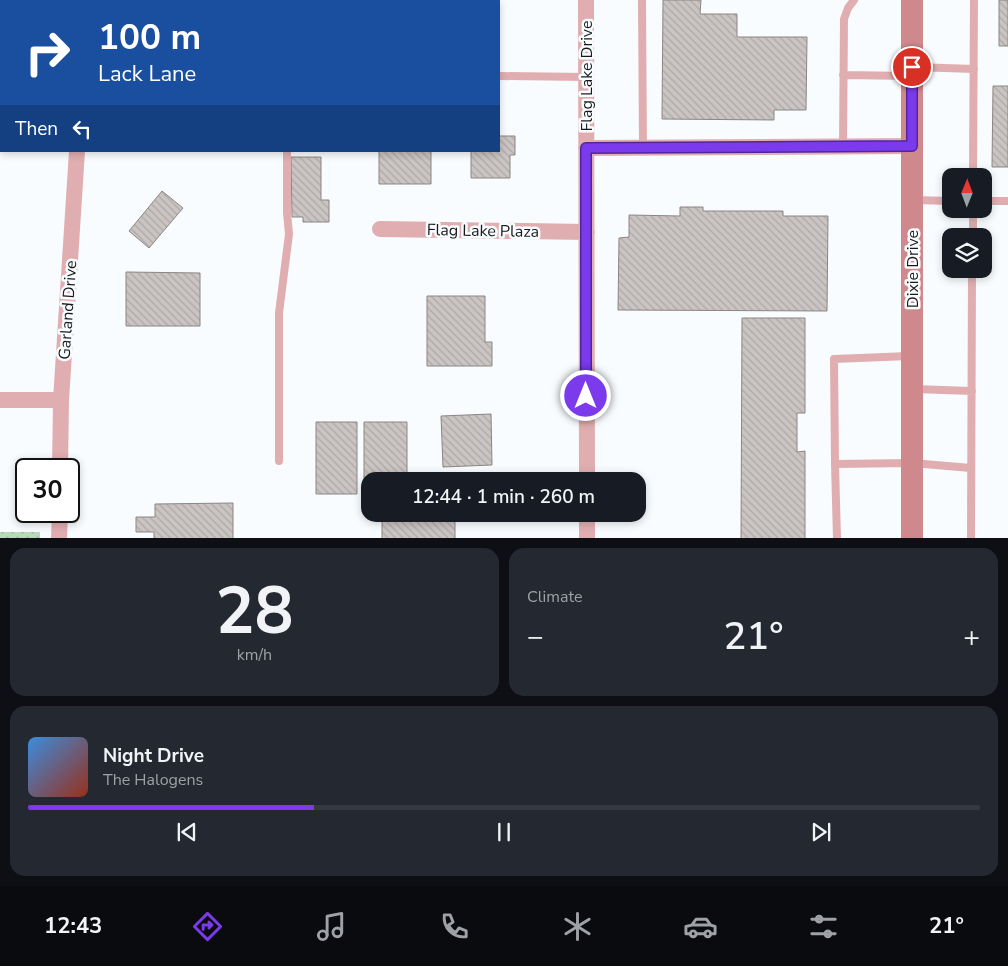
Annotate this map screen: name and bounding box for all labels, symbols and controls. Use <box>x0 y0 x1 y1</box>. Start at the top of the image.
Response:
text: 100 m <box>98 14 201 61</box>
icon: right <box>15 20 80 85</box>
street label: Flag Lake Drive <box>576 20 598 132</box>
pin <box>891 46 933 88</box>
icon: arrive <box>898 53 926 81</box>
text: Lack Lane <box>98 59 196 89</box>
icon: left <box>68 115 96 143</box>
text: Then <box>15 116 58 142</box>
north arrow <box>942 168 992 218</box>
map controls <box>942 168 992 278</box>
street label: Flag Lake Plaza <box>427 219 539 243</box>
button: layers <box>942 228 992 278</box>
street label: Dixie Drive <box>902 230 924 308</box>
street label: Garland Drive <box>54 260 82 360</box>
position arrow <box>559 369 611 421</box>
speed limit sign: 30 <box>15 458 80 523</box>
text: 12:44 · 1 min · 260 m <box>412 484 595 510</box>
text: 28 <box>215 567 294 656</box>
text: Climate <box>527 586 582 608</box>
text: 21° <box>724 611 783 662</box>
text: − <box>527 618 544 656</box>
text: + <box>963 618 980 656</box>
text: km/h <box>237 644 272 666</box>
text: Night Drive <box>103 743 204 769</box>
text: The Halogens <box>103 769 203 791</box>
icon: previous <box>173 818 201 846</box>
icon: pause <box>490 818 518 846</box>
icon: next <box>807 818 835 846</box>
icon: directions <box>190 909 225 944</box>
icon: music <box>314 909 349 944</box>
icon: phone <box>437 909 472 944</box>
icon: climate <box>560 909 595 944</box>
icon: car <box>683 909 718 944</box>
icon: filters <box>806 909 841 944</box>
text: 12:43 <box>44 911 102 941</box>
text: 21° <box>929 911 964 941</box>

